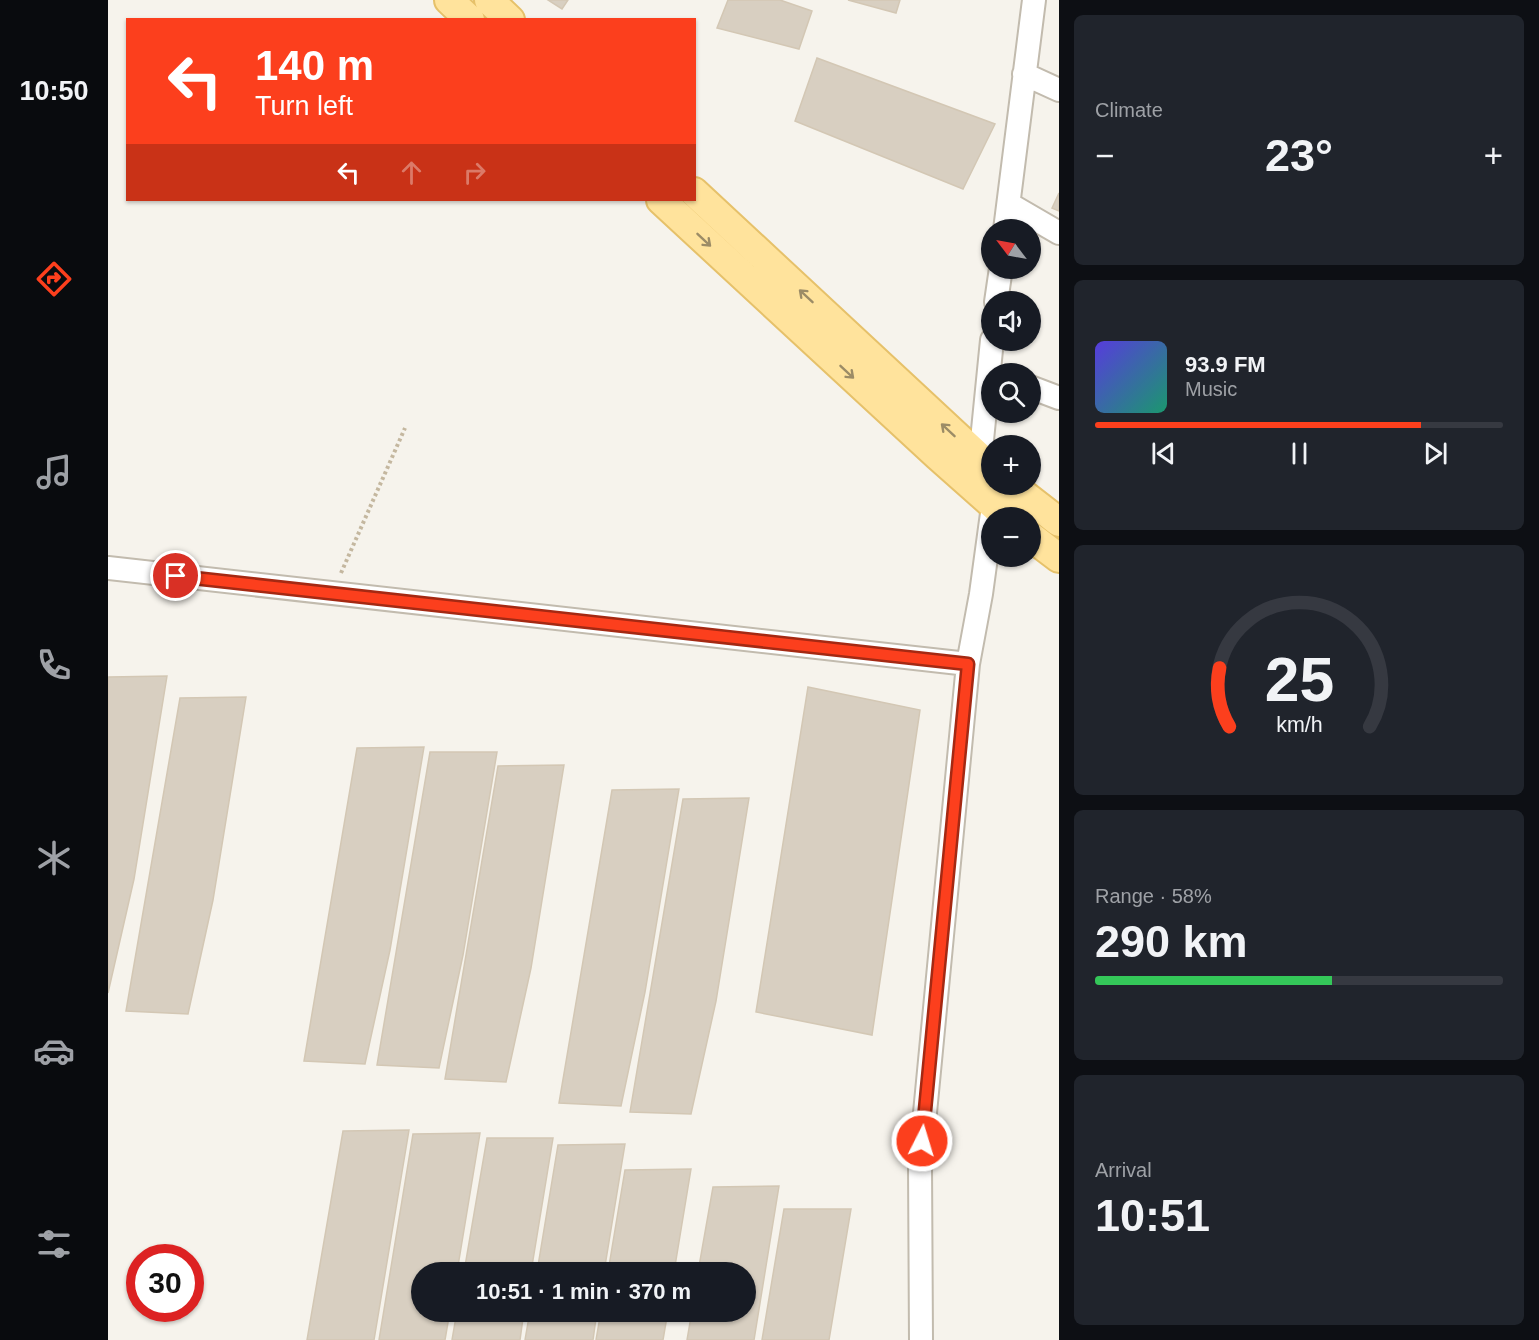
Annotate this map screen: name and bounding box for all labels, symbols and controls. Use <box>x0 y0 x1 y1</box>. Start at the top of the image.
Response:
icon: left <box>156 42 234 120</box>
text: 140 m <box>255 42 374 89</box>
text: 10:50 <box>19 76 89 106</box>
text: Turn left <box>255 91 353 121</box>
text: Climate <box>1095 99 1163 121</box>
text: 23° <box>1265 130 1333 181</box>
text: − <box>1095 137 1114 174</box>
text: + <box>1484 137 1503 174</box>
icon: left <box>332 156 365 189</box>
icon: ahead <box>395 156 428 189</box>
icon: right <box>458 156 491 189</box>
north arrow <box>981 219 1041 279</box>
map controls <box>981 219 1041 567</box>
one-way arrow <box>696 233 711 247</box>
icon: directions <box>33 258 75 300</box>
one-way arrow <box>799 290 814 304</box>
button: sound <box>981 291 1041 351</box>
text: 93.9 FM <box>1185 352 1266 377</box>
button: search <box>981 363 1041 423</box>
one-way arrow <box>839 365 854 379</box>
text: Music <box>1185 378 1237 400</box>
one-way arrow <box>941 422 956 437</box>
button: + <box>981 435 1041 495</box>
icon: previous <box>1147 437 1180 470</box>
icon: pause <box>1283 437 1316 470</box>
icon: next <box>1419 437 1452 470</box>
icon: music <box>33 451 75 493</box>
button: − <box>981 507 1041 567</box>
pin <box>150 550 201 601</box>
icon: arrive <box>159 559 192 592</box>
icon: phone <box>33 644 75 686</box>
text: 25 <box>1264 645 1334 714</box>
text: km/h <box>1276 713 1322 737</box>
icon: climate <box>33 837 75 879</box>
text: Range · 58% <box>1095 885 1212 907</box>
text: 290 km <box>1095 916 1248 967</box>
icon: car <box>33 1030 75 1072</box>
position arrow <box>890 1109 954 1173</box>
text: Arrival <box>1095 1159 1152 1181</box>
text: 10:51 <box>1095 1190 1210 1241</box>
icon: filters <box>33 1223 75 1265</box>
speed limit sign: 30 <box>126 1244 204 1322</box>
text: 10:51 · 1 min · 370 m <box>476 1279 691 1304</box>

